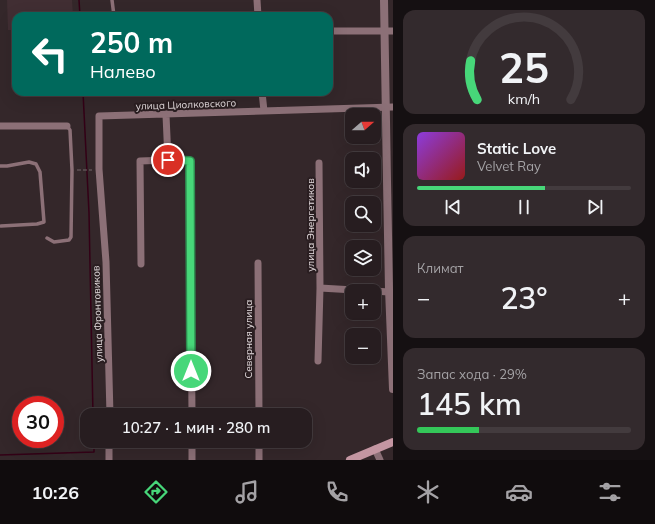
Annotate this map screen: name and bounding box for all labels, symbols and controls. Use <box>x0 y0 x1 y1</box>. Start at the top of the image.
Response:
text: 250 m <box>90 25 173 60</box>
icon: left <box>24 28 76 80</box>
text: 25 <box>499 41 549 93</box>
text: Налево <box>90 60 156 83</box>
text: km/h <box>508 90 540 108</box>
street label: улица Циолковского <box>136 96 237 113</box>
north arrow <box>345 108 381 144</box>
map controls <box>345 108 381 364</box>
text: Static Love <box>477 139 556 158</box>
pin <box>151 143 185 177</box>
icon: arrive <box>157 149 179 171</box>
button: sound <box>345 152 381 188</box>
text: Velvet Ray <box>477 158 541 174</box>
street label: улица Энергетиков <box>304 178 317 272</box>
button: search <box>345 196 381 232</box>
icon: previous <box>442 196 464 218</box>
icon: pause <box>513 196 535 218</box>
icon: next <box>584 196 606 218</box>
button: layers <box>345 240 381 276</box>
text: Климат <box>417 260 464 276</box>
street label: улица Фронтовиков <box>89 265 106 363</box>
text: 23° <box>500 279 548 317</box>
button: + <box>345 284 381 320</box>
text: − <box>417 284 430 312</box>
text: + <box>618 284 631 312</box>
street label: Северная улица <box>242 300 255 378</box>
button: − <box>345 328 381 364</box>
position arrow <box>170 350 212 392</box>
text: Запас хода · 29% <box>417 366 527 382</box>
text: 145 km <box>417 385 522 423</box>
speed limit sign: 30 <box>12 396 64 448</box>
text: 10:27 · 1 мин · 280 m <box>122 418 270 437</box>
icon: directions <box>142 478 170 506</box>
icon: music <box>233 478 261 506</box>
icon: phone <box>323 478 351 506</box>
icon: climate <box>414 478 442 506</box>
icon: car <box>505 478 533 506</box>
icon: filters <box>596 478 624 506</box>
text: 10:26 <box>31 481 79 504</box>

